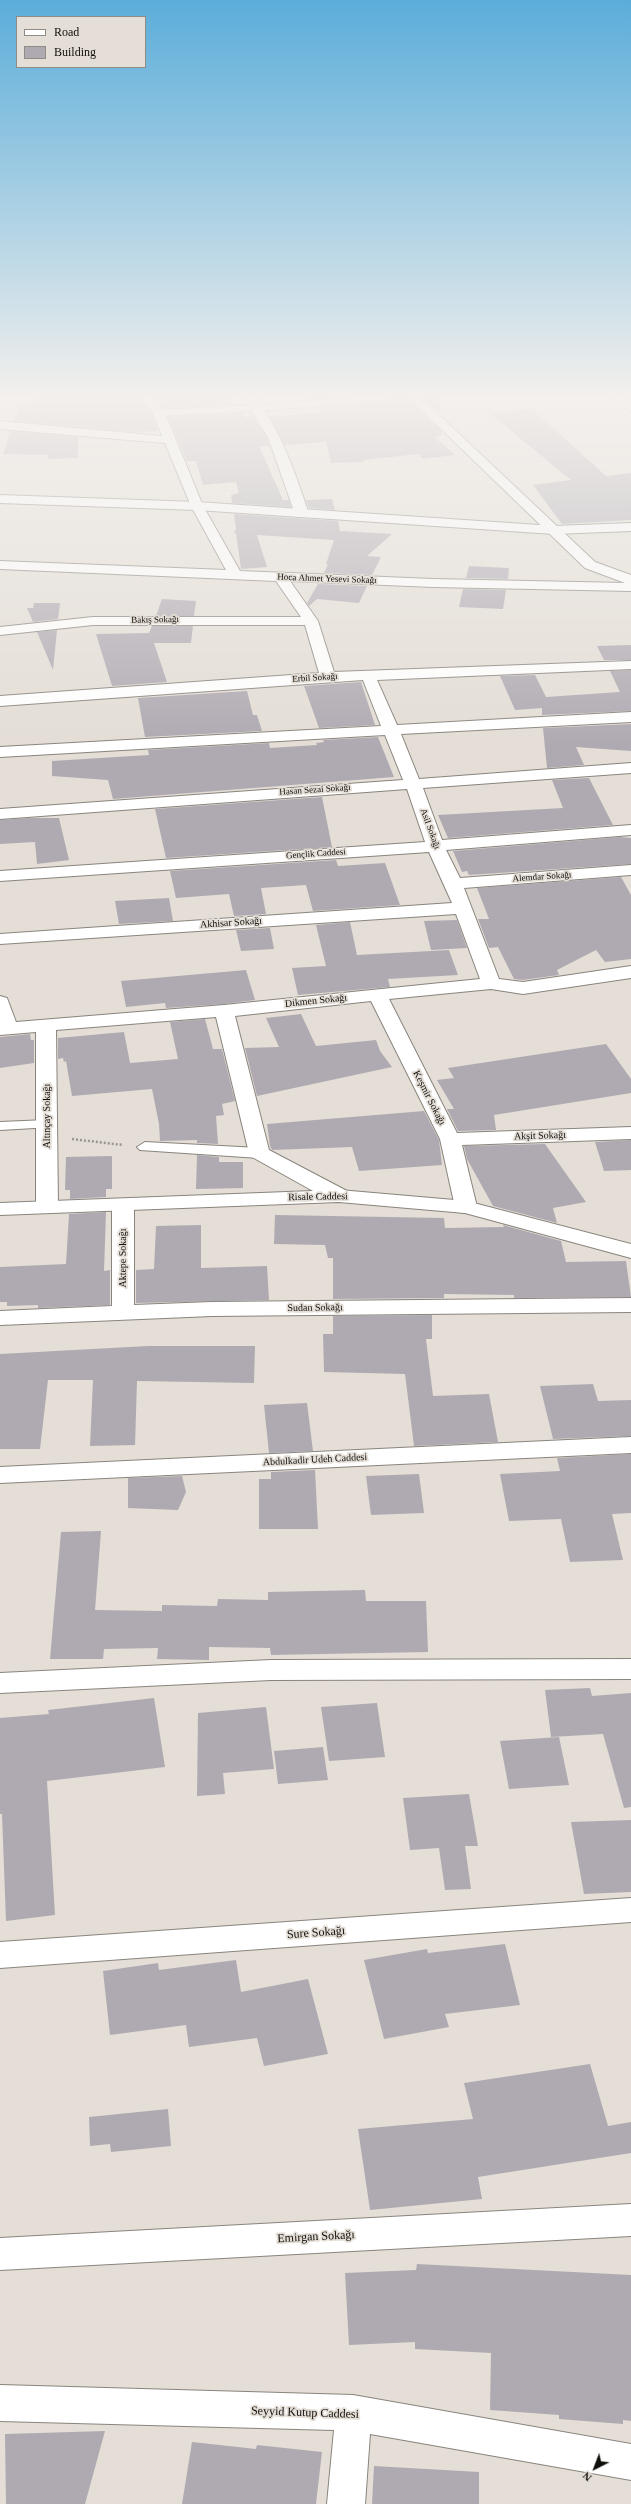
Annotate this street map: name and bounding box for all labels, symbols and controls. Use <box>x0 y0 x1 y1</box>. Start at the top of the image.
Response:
legend <box>16 16 146 68</box>
text: Road <box>54 25 79 39</box>
text: Building <box>54 45 96 59</box>
street label: Hoca Ahmet Yesevi Sokağı <box>277 572 377 586</box>
street label: Bakış Sokağı <box>131 614 179 626</box>
street label: Erbil Sokağı <box>292 671 338 685</box>
street label: Hasan Sezai Sokağı <box>279 782 351 798</box>
street label: Asil Sokağı <box>418 807 442 851</box>
street label: Gençlik Caddesi <box>286 847 346 861</box>
street label: Alemdar Sokağı <box>512 870 572 884</box>
street label: Akhisar Sokağı <box>200 915 262 931</box>
street label: Dikmen Sokağı <box>284 992 348 1010</box>
street label: Keşmir Sokağı <box>410 1069 448 1127</box>
street label: Altınçay Sokağı <box>41 1084 53 1148</box>
street label: Akşit Sokağı <box>514 1129 566 1143</box>
street label: Risale Caddesi <box>288 1190 348 1204</box>
street label: Aktepe Sokağı <box>117 1228 129 1288</box>
street label: Sudan Sokağı <box>287 1302 343 1314</box>
street label: Abdulkadir Udeh Caddesi <box>263 1451 367 1469</box>
street label: Sure Sokağı <box>286 1924 346 1942</box>
street label: Emirgan Sokağı <box>277 2228 355 2246</box>
street label: Seyyid Kutup Caddesi <box>251 2404 359 2422</box>
north arrow <box>575 2448 615 2488</box>
text: N <box>580 2470 594 2484</box>

